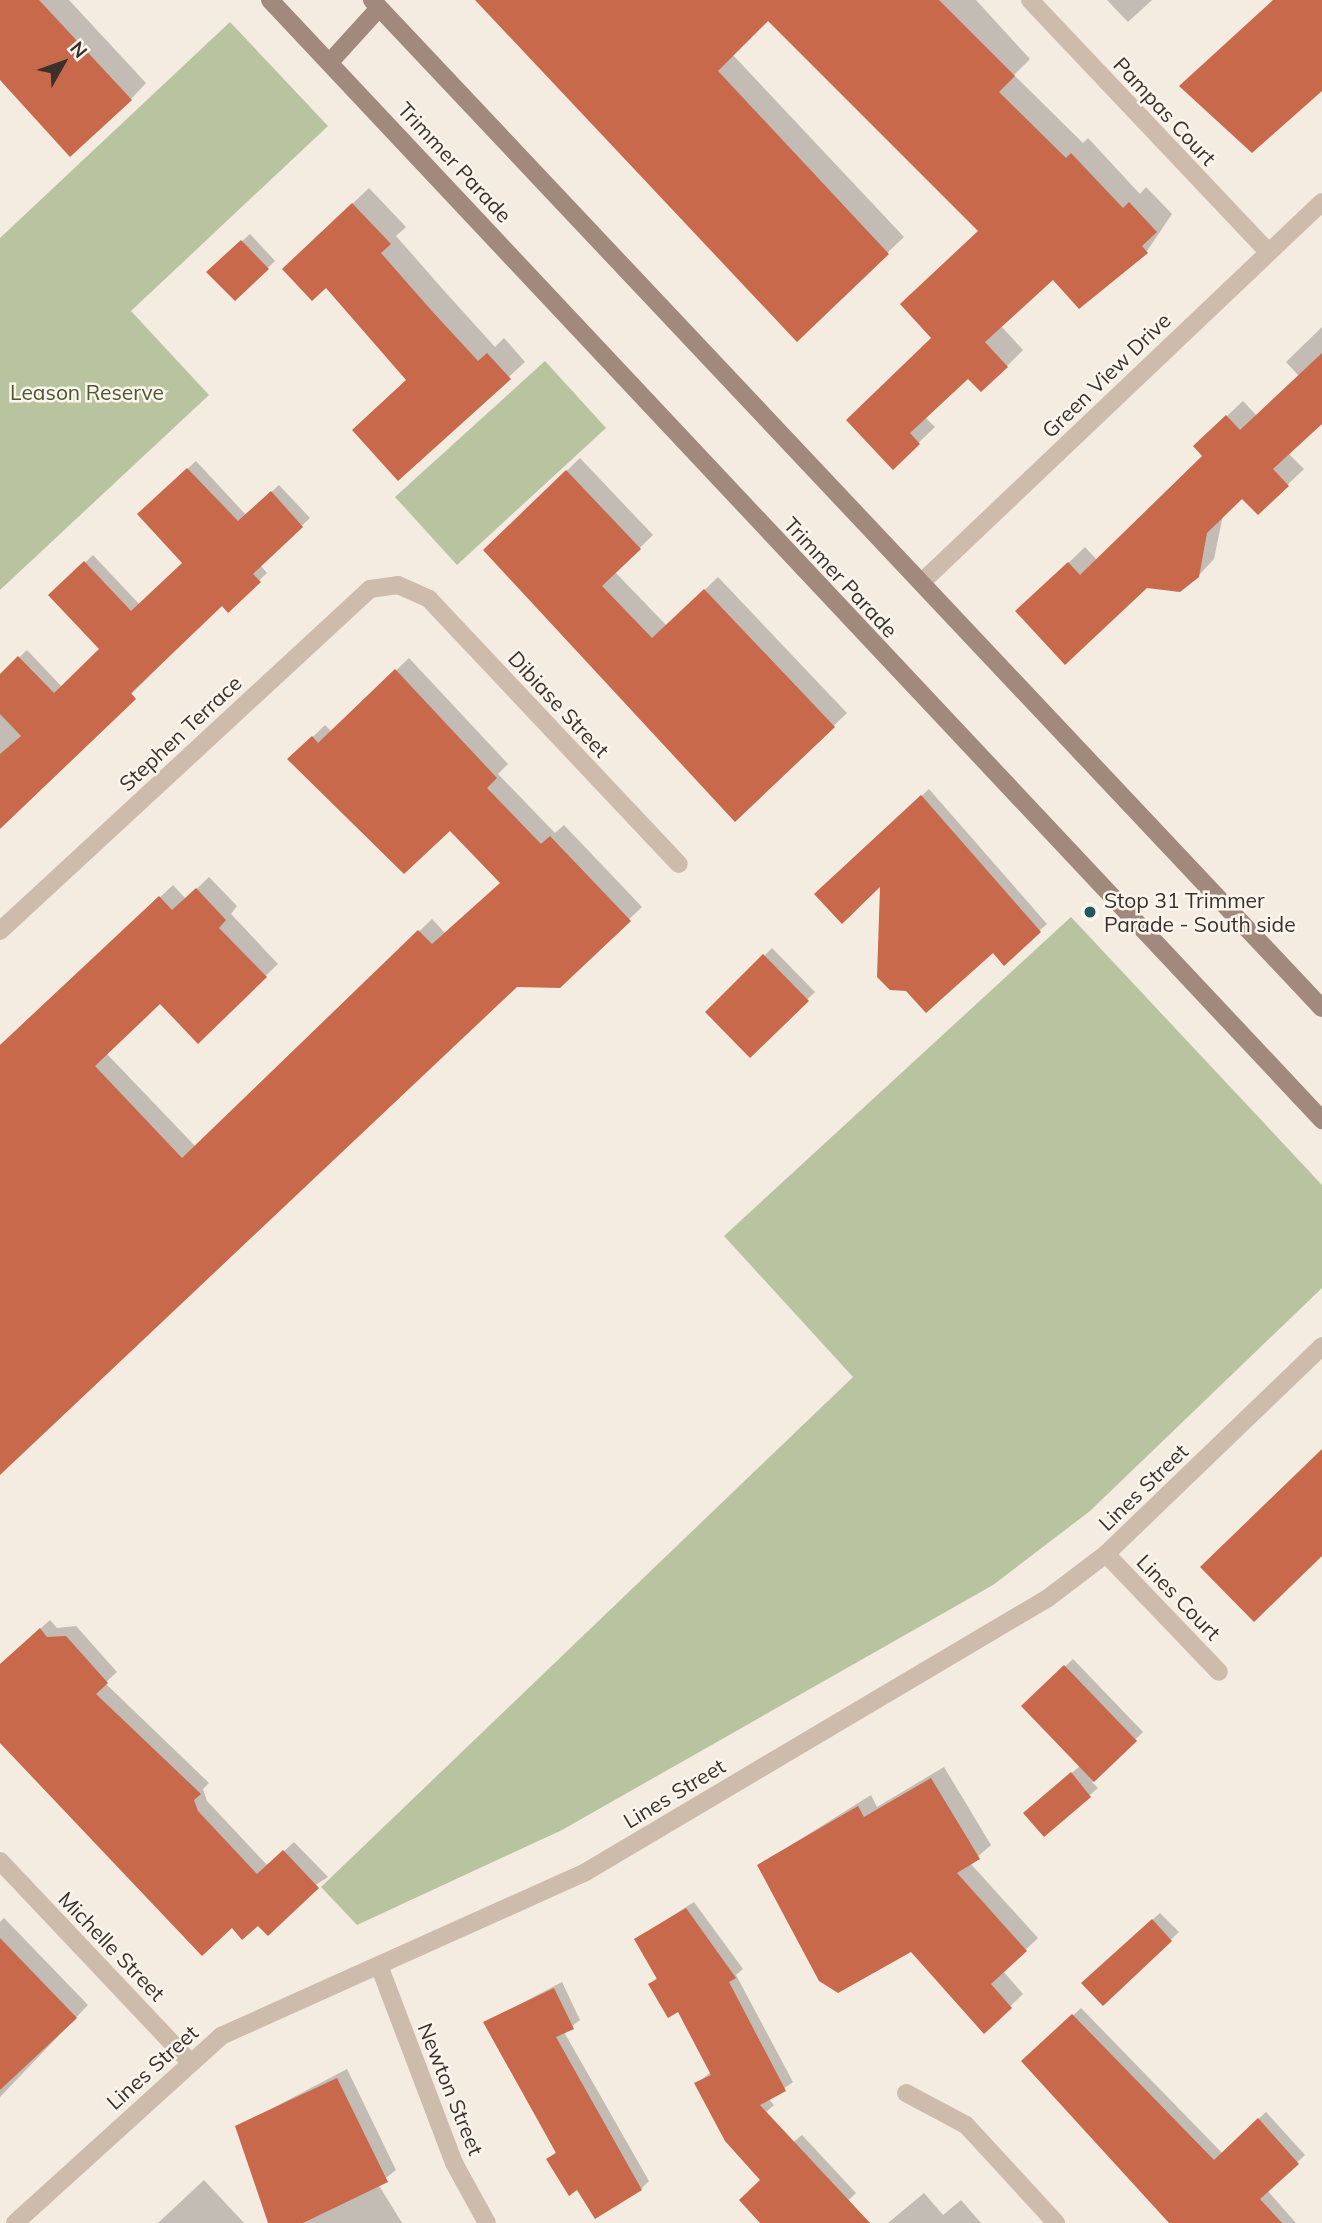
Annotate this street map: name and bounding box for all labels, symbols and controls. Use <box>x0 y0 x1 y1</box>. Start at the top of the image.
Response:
north arrow <box>28 28 98 98</box>
text: N <box>65 36 93 63</box>
street label: Pampas Court <box>1109 52 1221 170</box>
street label: Trimmer Parade <box>393 97 517 227</box>
street label: Green View Drive <box>1037 307 1175 443</box>
park label: Leason Reserve <box>10 379 164 405</box>
street label: Trimmer Parade <box>779 512 903 642</box>
street label: Dibiase Street <box>503 646 615 762</box>
street label: Stephen Terrace <box>114 670 246 796</box>
place label: Stop 31 Trimmer Parade - South side <box>1104 887 1296 937</box>
marker: Stop 31 Trimmer Parade - South side <box>1082 904 1098 920</box>
street label: Lines Street <box>1093 1438 1193 1536</box>
street label: Lines Court <box>1132 1549 1226 1645</box>
street label: Lines Street <box>619 1753 729 1833</box>
street label: Michelle Street <box>54 1886 170 2006</box>
street label: Lines Street <box>101 2019 203 2115</box>
street label: Newton Street <box>413 2019 489 2159</box>

